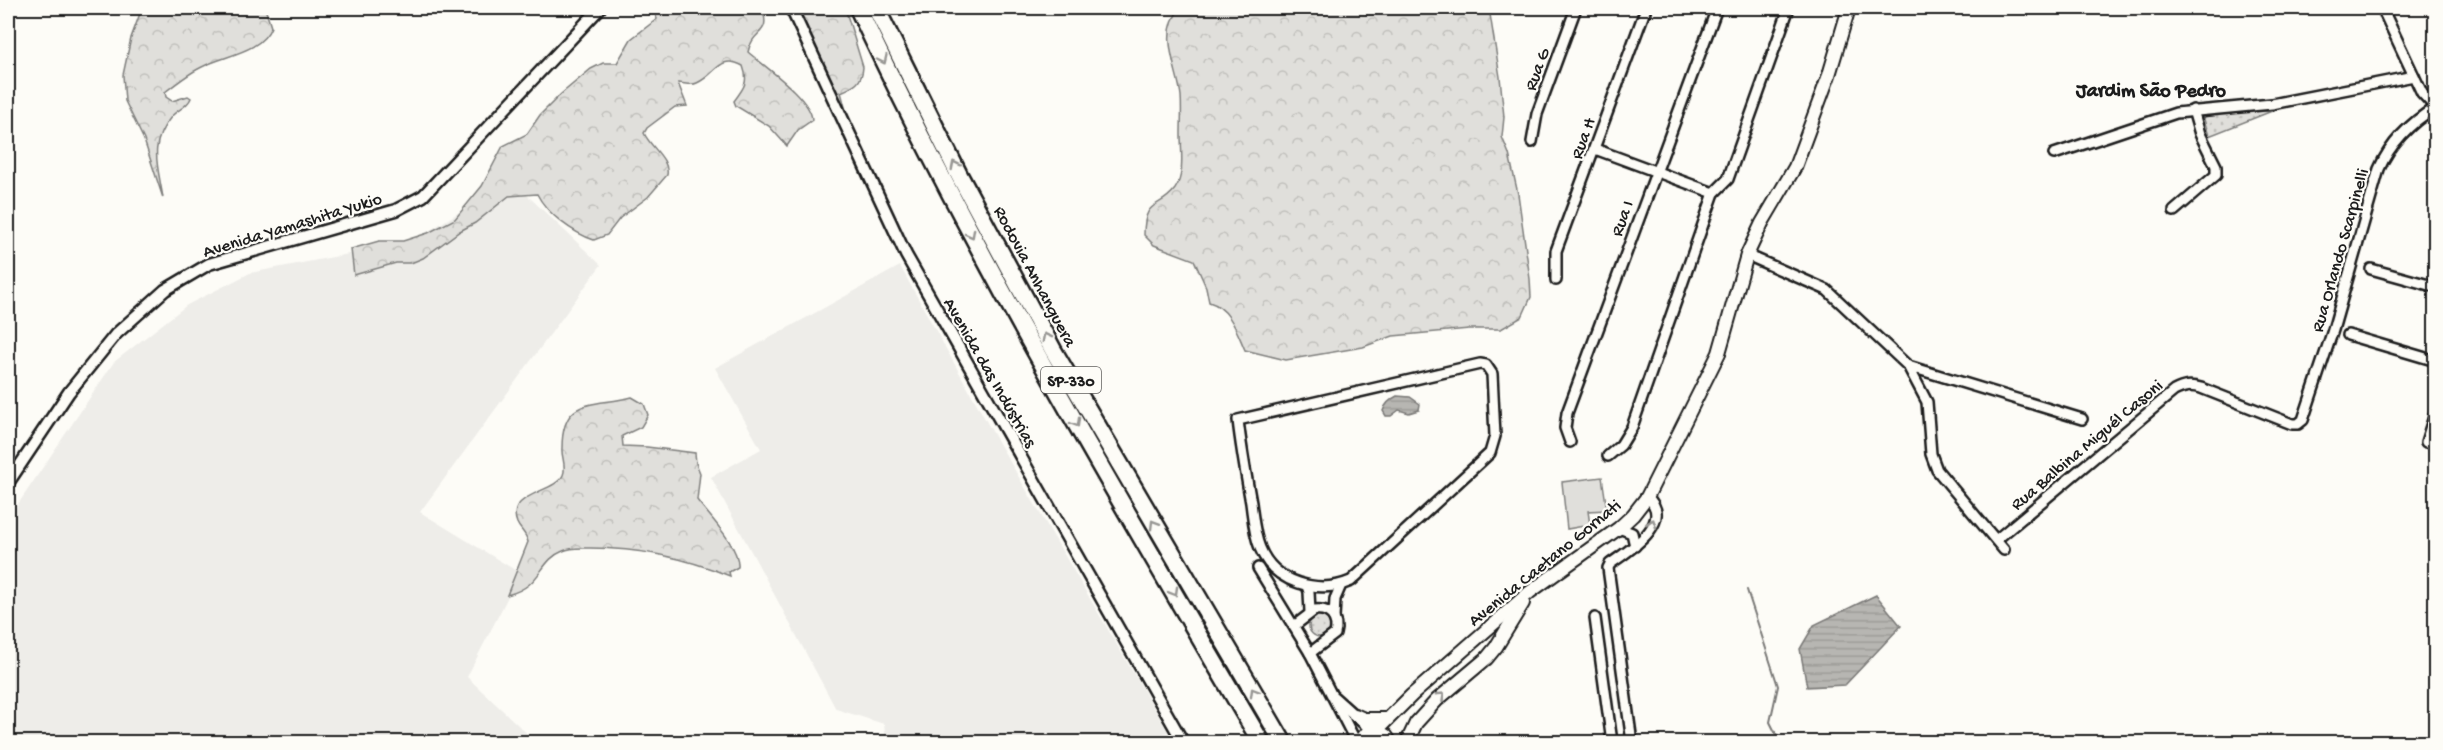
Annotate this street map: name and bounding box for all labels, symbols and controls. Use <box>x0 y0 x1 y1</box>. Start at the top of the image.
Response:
street label: Rua G <box>1521 45 1556 94</box>
one-way arrow <box>876 54 888 65</box>
district label: Jardim São Pedro <box>2075 81 2227 104</box>
street label: Rua H <box>1567 115 1602 162</box>
one-way arrow <box>950 160 962 171</box>
street label: Rua Orlando Scarpinelli <box>2308 166 2375 335</box>
street label: Avenida Yamashita Yukio <box>201 189 385 264</box>
street label: Rua I <box>1607 198 1639 240</box>
street label: Rodovia Anhanguera <box>988 203 1080 352</box>
one-way arrow <box>964 228 975 238</box>
street label: Avenida das Indústrias <box>937 295 1041 453</box>
one-way arrow <box>1042 333 1053 343</box>
road number: SP-330 <box>1041 367 1101 393</box>
street label: Rua Balbina Miguél Casoni <box>2007 376 2168 516</box>
one-way arrow <box>1069 417 1080 427</box>
street label: Avenida Caetano Gornati <box>1465 496 1626 632</box>
one-way arrow <box>1644 518 1657 529</box>
one-way arrow <box>1150 520 1162 530</box>
one-way arrow <box>1166 586 1178 596</box>
one-way arrow <box>1249 688 1261 698</box>
one-way arrow <box>1435 692 1445 703</box>

